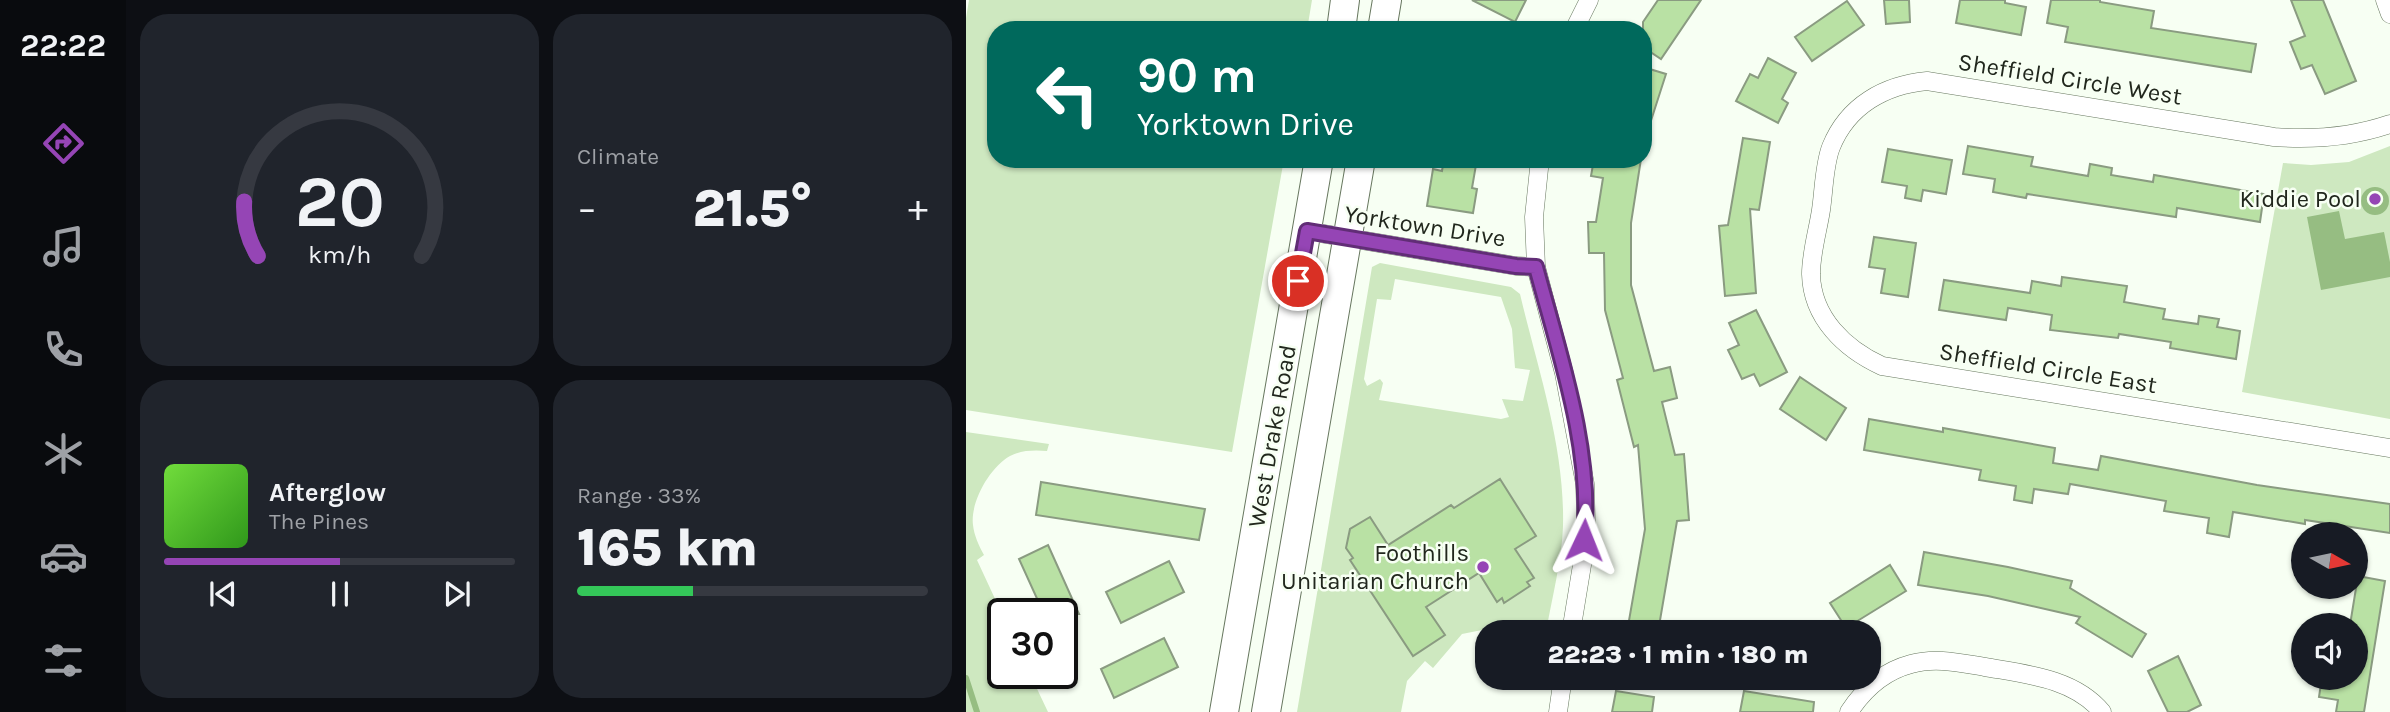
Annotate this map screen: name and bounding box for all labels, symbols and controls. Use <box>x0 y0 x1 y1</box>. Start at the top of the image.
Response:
text: 22:22 <box>20 27 106 64</box>
text: 90 m <box>1137 47 1257 104</box>
street label: Sheffield Circle West <box>1956 47 2184 111</box>
icon: left <box>1022 49 1113 140</box>
text: Yorktown Drive <box>1137 106 1354 143</box>
icon: directions <box>39 119 88 168</box>
text: Climate <box>577 143 659 170</box>
text: 20 <box>294 159 385 244</box>
text: 21.5° <box>692 178 813 239</box>
place label: Kiddie Pool <box>2239 185 2361 213</box>
text: − <box>577 186 597 231</box>
text: + <box>908 186 928 231</box>
marker: Kiddie Pool <box>2367 191 2383 207</box>
street label: Yorktown Drive <box>1342 199 1508 253</box>
icon: music <box>39 222 88 271</box>
text: km/h <box>308 240 371 269</box>
pin <box>1268 251 1328 311</box>
icon: arrive <box>1279 262 1317 300</box>
icon: phone <box>39 325 88 374</box>
street label: Sheffield Circle East <box>1937 337 2159 399</box>
street label: West Drake Road <box>1242 343 1302 529</box>
icon: climate <box>39 429 88 478</box>
text: Afterglow <box>269 477 386 508</box>
text: Range · 33% <box>577 482 701 509</box>
position arrow <box>1547 503 1621 577</box>
text: The Pines <box>269 508 369 535</box>
text: 165 km <box>577 517 758 578</box>
north arrow <box>2291 522 2368 598</box>
map controls <box>2291 522 2368 690</box>
icon: car <box>39 532 88 581</box>
place label: Foothills Unitarian Church <box>1281 539 1469 595</box>
marker: Foothills Unitarian Church <box>1475 559 1491 575</box>
icon: previous <box>204 575 242 613</box>
icon: pause <box>321 575 359 613</box>
icon: next <box>438 575 476 613</box>
speed limit sign: 30 <box>987 598 1078 689</box>
button: sound <box>2291 613 2368 690</box>
icon: filters <box>39 636 88 685</box>
text: 22:23 · 1 min · 180 m <box>1548 639 1808 670</box>

